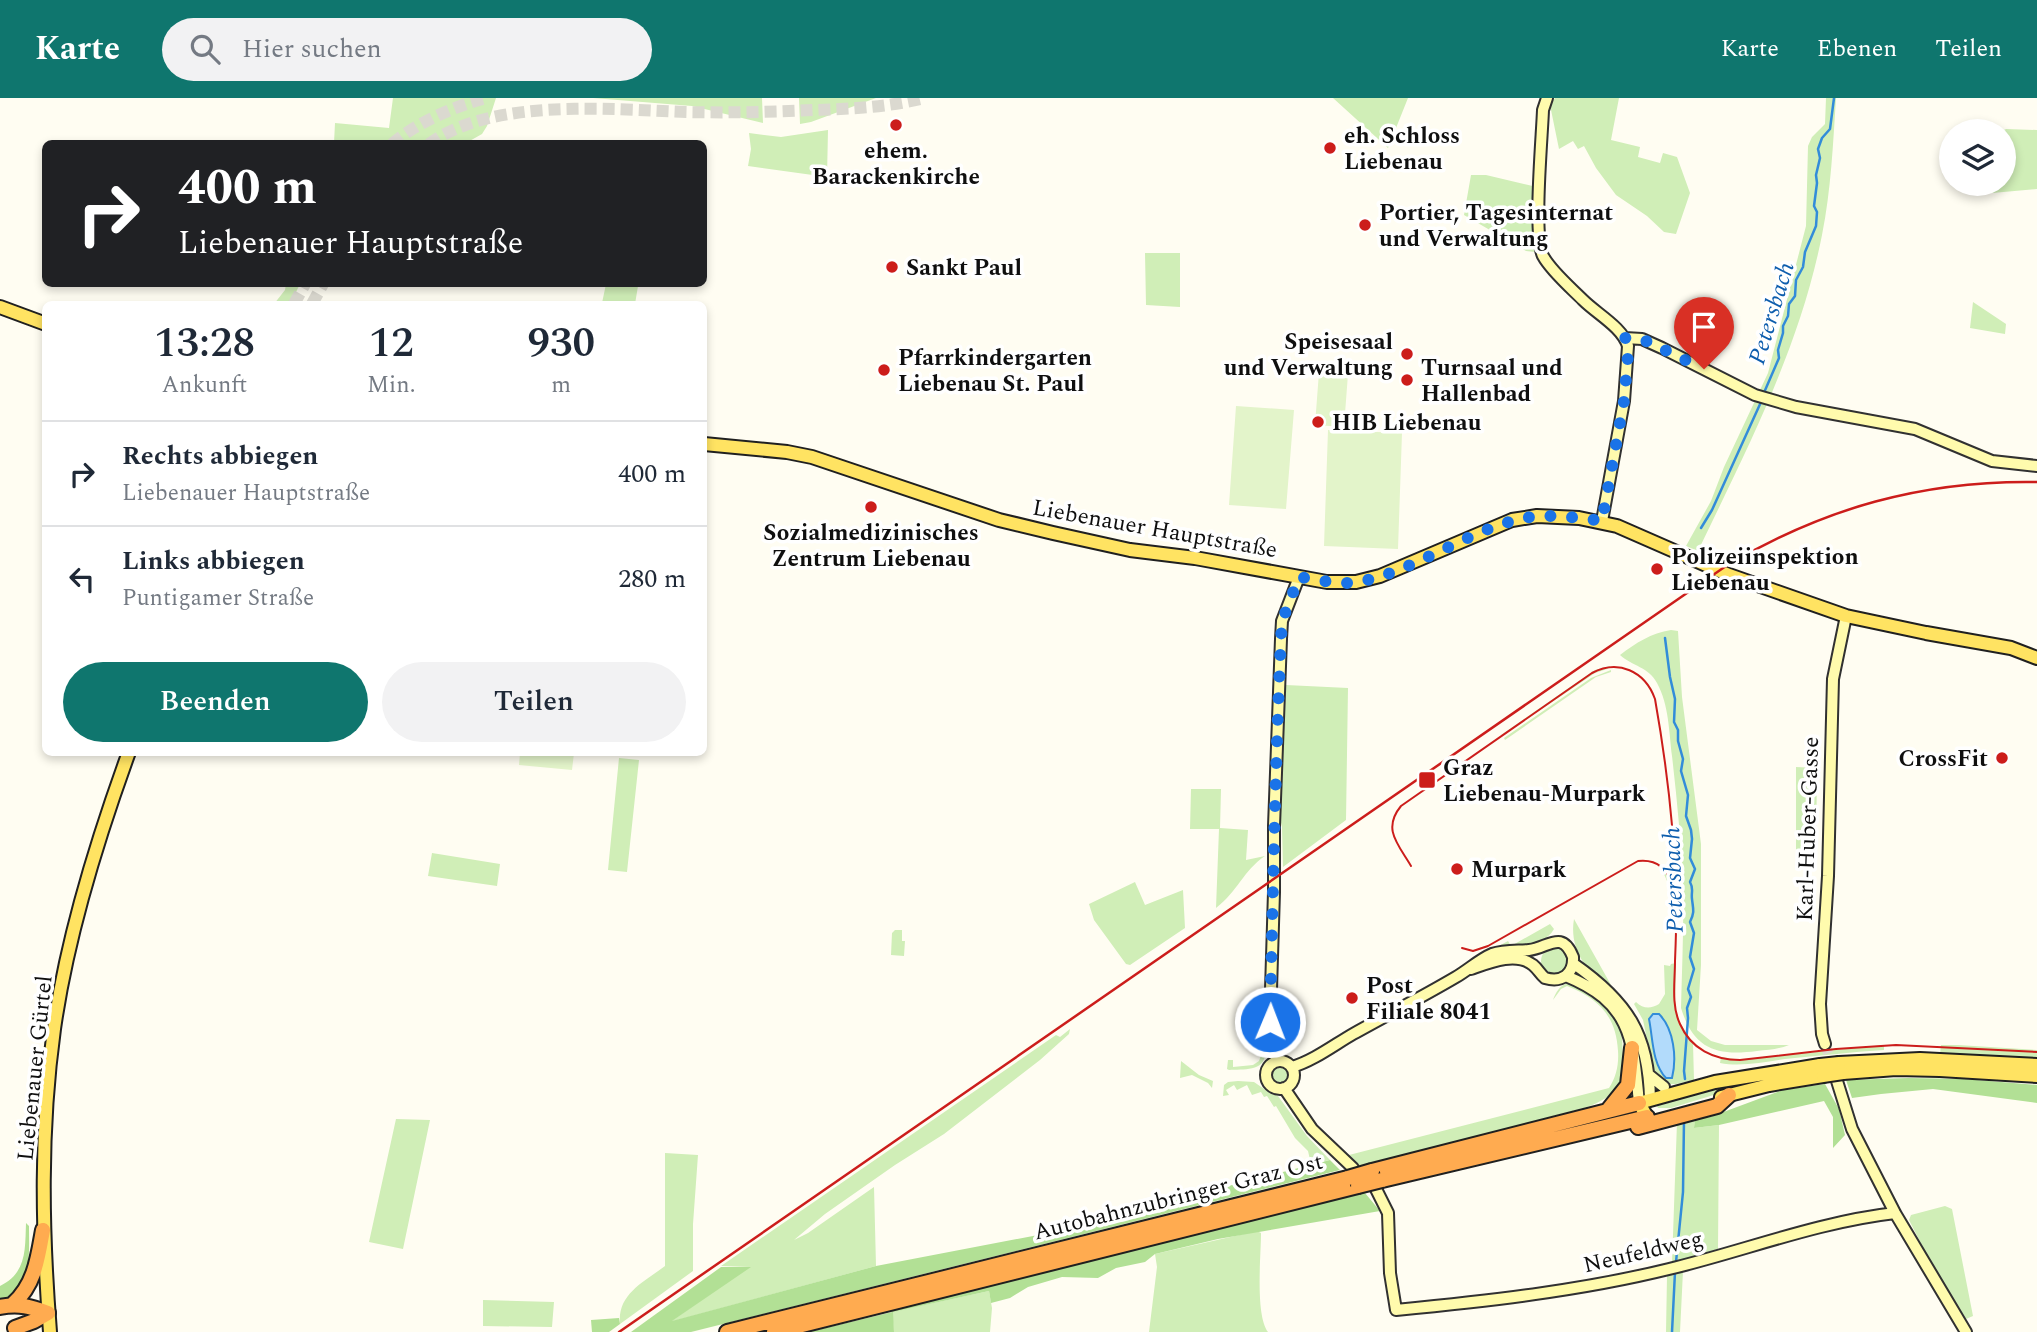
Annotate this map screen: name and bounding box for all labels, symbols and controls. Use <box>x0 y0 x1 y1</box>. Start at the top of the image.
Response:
search box <box>162 18 652 81</box>
text: Karte <box>35 24 120 74</box>
text: Hier suchen <box>242 29 382 69</box>
icon: search <box>186 30 224 68</box>
text: Karte <box>1721 31 1779 67</box>
text: Ebenen <box>1817 31 1897 67</box>
text: Teilen <box>1935 31 2002 67</box>
marker: ehem. Barackenkirche <box>888 117 904 133</box>
place label: eh. Schloss Liebenau <box>1344 119 1460 180</box>
map controls <box>1939 119 2016 196</box>
button: layers <box>1939 119 2016 196</box>
place label: ehem. Barackenkirche <box>812 134 980 195</box>
marker: eh. Schloss Liebenau <box>1322 140 1338 156</box>
text: 400 m <box>178 151 317 226</box>
icon: right <box>63 168 154 259</box>
place label: Portier, Tagesinternat und Verwaltung <box>1379 196 1613 257</box>
marker: Portier, Tagesinternat und Verwaltung <box>1357 217 1373 233</box>
text: Liebenauer Hauptstraße <box>178 219 523 268</box>
place label: Sankt Paul <box>906 251 1022 286</box>
water label: Petersbach <box>1739 258 1805 369</box>
marker: Sankt Paul <box>884 259 900 275</box>
pin <box>1674 297 1734 369</box>
icon: arrive <box>1685 308 1723 346</box>
text: 13:28 <box>154 312 255 375</box>
text: 12 <box>369 312 414 375</box>
text: 930 <box>527 312 595 375</box>
place label: Speisesaal und Verwaltung <box>1224 325 1393 386</box>
place label: Pfarrkindergarten Liebenau St. Paul <box>898 341 1092 402</box>
marker: Speisesaal und Verwaltung <box>1399 346 1415 362</box>
place label: Turnsaal und Hallenbad <box>1421 351 1563 412</box>
marker: Pfarrkindergarten Liebenau St. Paul <box>876 362 892 378</box>
text: Ankunft <box>162 368 247 403</box>
text: Min. <box>367 368 415 403</box>
text: m <box>551 368 571 403</box>
marker: Turnsaal und Hallenbad <box>1399 372 1415 388</box>
place label: HIB Liebenau <box>1332 406 1482 441</box>
marker: HIB Liebenau <box>1310 414 1326 430</box>
text: Rechts abbiegen <box>122 436 318 476</box>
text: 400 m <box>618 454 686 494</box>
icon: right <box>63 455 101 493</box>
text: Liebenauer Hauptstraße <box>122 476 370 511</box>
street label: Liebenauer Hauptstraße <box>1030 491 1280 568</box>
marker: Sozialmedizinisches Zentrum Liebenau <box>863 499 879 515</box>
place label: Sozialmedizinisches Zentrum Liebenau <box>763 516 979 577</box>
place label: Polizeiinspektion Liebenau <box>1671 540 1859 601</box>
text: Links abbiegen <box>122 541 305 581</box>
text: 280 m <box>618 559 686 599</box>
icon: left <box>63 560 101 598</box>
marker: Polizeiinspektion Liebenau <box>1649 561 1665 577</box>
text: Puntigamer Straße <box>122 581 314 616</box>
button: Beenden <box>63 662 368 742</box>
button: Teilen <box>382 662 686 742</box>
street label: Karl-Huber-Gasse <box>1788 736 1829 922</box>
place label: CrossFit <box>1898 742 1988 777</box>
marker: CrossFit <box>1994 750 2010 766</box>
place label: Graz Liebenau-Murpark <box>1443 751 1645 812</box>
marker: Graz Liebenau-Murpark <box>1417 770 1437 790</box>
water label: Petersbach <box>1654 827 1694 933</box>
place label: Murpark <box>1471 853 1566 888</box>
marker: Murpark <box>1449 861 1465 877</box>
place label: Post Filiale 8041 <box>1366 969 1491 1030</box>
street label: Liebenauer Gürtel <box>8 974 63 1163</box>
position arrow <box>1233 985 1307 1059</box>
marker: Post Filiale 8041 <box>1344 990 1360 1006</box>
street label: Autobahnzubringer Graz Ost <box>1030 1145 1327 1250</box>
street label: Neufeldweg <box>1580 1222 1707 1283</box>

